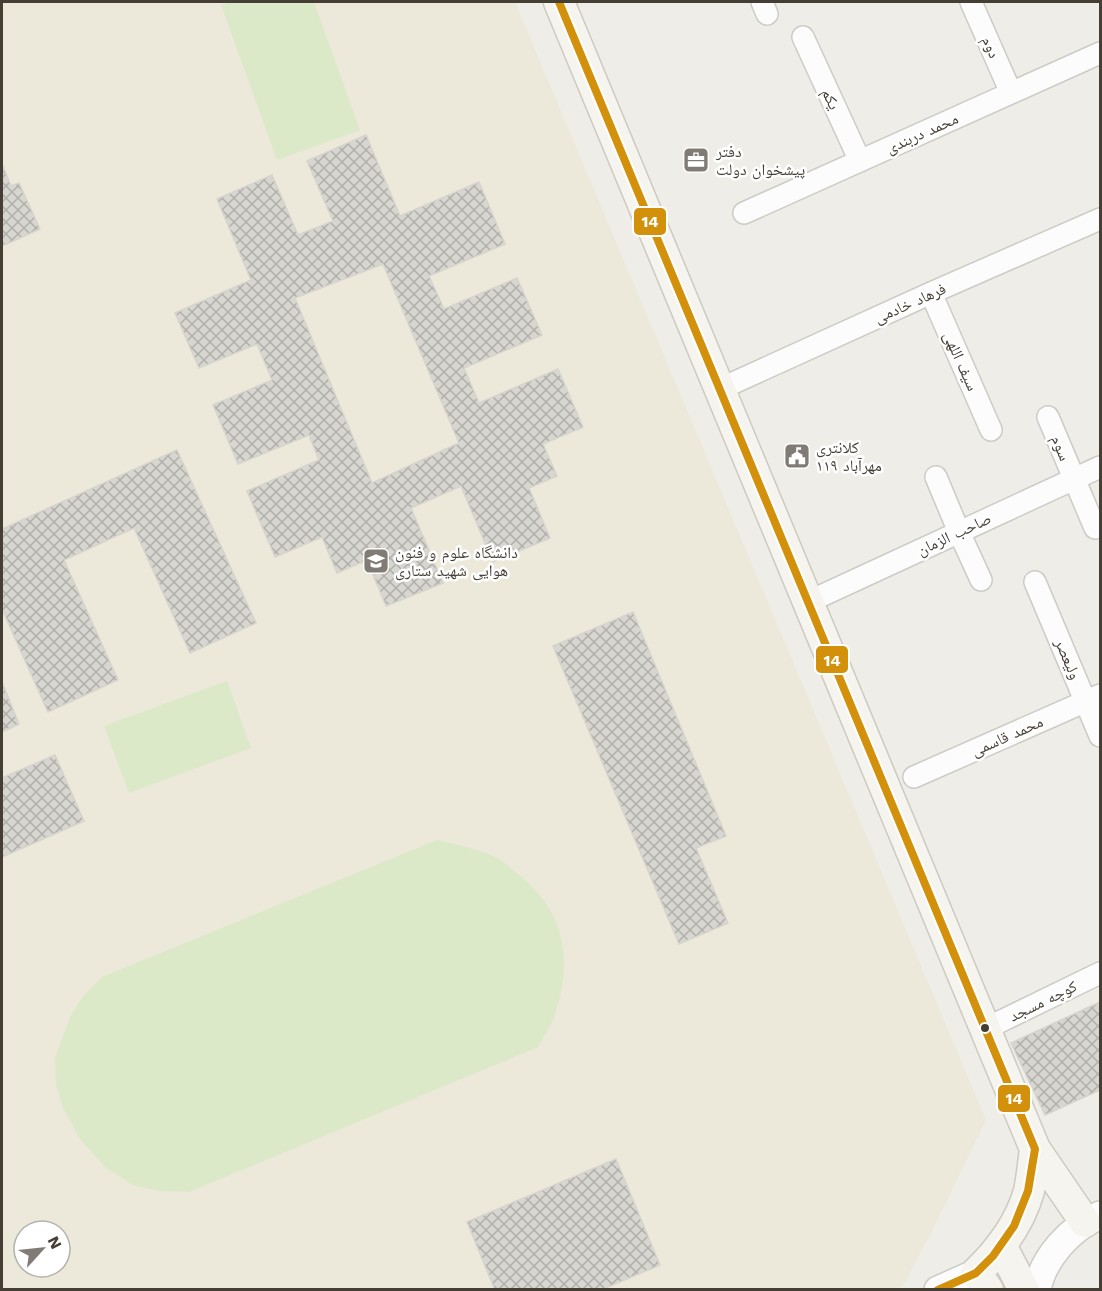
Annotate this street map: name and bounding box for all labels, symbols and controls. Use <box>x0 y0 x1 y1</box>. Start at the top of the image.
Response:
street label: دوم <box>977 33 1004 61</box>
street label: یکم <box>817 85 844 113</box>
street label: محمد دربندی <box>883 109 961 158</box>
place label: دفتر پیشخوان دولت <box>715 142 805 180</box>
office icon: دفتر پیشخوان دولت <box>681 145 711 175</box>
line badge: 14 <box>633 207 667 236</box>
text: 14 <box>641 212 659 231</box>
street label: فرهاد خادمی <box>871 279 949 328</box>
street label: سیف اللهی <box>939 328 982 394</box>
street label: سوم <box>1046 432 1075 464</box>
place label: کلانتری ۱۱۹ مهرآباد <box>816 438 882 475</box>
public building icon: کلانتری ۱۱۹ مهرآباد <box>782 441 812 471</box>
street label: صاحب الزمان <box>914 509 995 560</box>
place label: دانشگاه علوم و فنون هوایی شهید ستاری <box>395 543 518 581</box>
school or university icon: دانشگاه علوم و فنون هوایی شهید ستاری <box>361 546 391 576</box>
street label: ولیعصر <box>1051 635 1085 682</box>
line badge: 14 <box>815 645 849 674</box>
text: 14 <box>823 651 841 670</box>
street label: محمد قاسمی <box>968 712 1046 761</box>
street label: کوچه مسجد <box>1006 976 1080 1026</box>
unlabelled marker <box>979 1022 991 1034</box>
line badge: 14 <box>997 1084 1031 1113</box>
text: 14 <box>1005 1089 1023 1108</box>
north arrow <box>12 1219 72 1279</box>
text: N <box>44 1233 66 1252</box>

